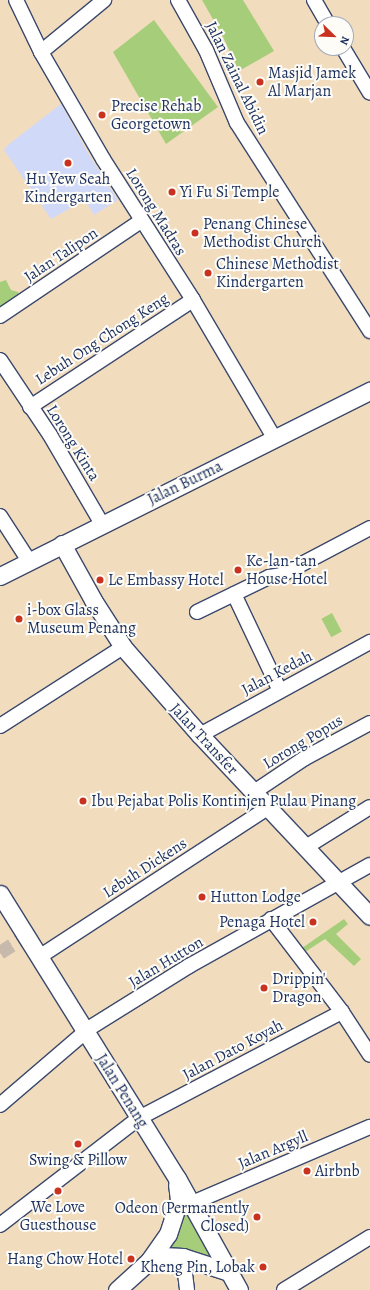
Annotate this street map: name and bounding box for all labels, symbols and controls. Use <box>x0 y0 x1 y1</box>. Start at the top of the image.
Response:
north arrow <box>314 16 354 56</box>
street label: Jalan Zainal Abidin <box>201 18 273 138</box>
text: N <box>336 34 353 47</box>
place label: Masjid Jamek Al Marjan <box>268 63 356 101</box>
marker: Masjid Jamek Al Marjan <box>255 77 265 87</box>
place label: Precise Rehab Georgetown <box>111 96 201 134</box>
marker: Precise Rehab Georgetown <box>96 109 108 121</box>
marker: Hu Yew Seah Kindergarten <box>63 158 73 168</box>
street label: Lorong Madras <box>122 165 190 259</box>
place label: Hu Yew Seah Kindergarten <box>24 169 112 207</box>
place label: Yi Fu Si Temple <box>180 182 279 202</box>
marker: Yi Fu Si Temple <box>167 187 177 197</box>
place label: Penang Chinese Methodist Church <box>203 214 322 252</box>
street label: Jalan Talipon <box>21 223 101 287</box>
marker: Penang Chinese Methodist Church <box>190 228 200 238</box>
place label: Chinese Methodist Kindergarten <box>216 254 339 292</box>
marker: Chinese Methodist Kindergarten <box>203 268 213 278</box>
street label: Lebuh Ong Chong Keng <box>32 289 172 389</box>
street label: Lorong Kinta <box>42 401 104 485</box>
street label: Jalan Burma <box>145 457 225 509</box>
place label: Ke-lan-tan House Hotel <box>246 551 327 589</box>
marker: Ke-lan-tan House Hotel <box>233 565 243 575</box>
place label: Le Embassy Hotel <box>108 570 224 590</box>
marker: Le Embassy Hotel <box>95 575 105 585</box>
place label: i-box Glass Museum Penang <box>27 600 136 638</box>
marker: i-box Glass Museum Penang <box>14 614 24 624</box>
street label: Jalan Kedah <box>239 646 315 700</box>
street label: Jalan Transfer <box>166 699 242 779</box>
street label: Lorong Popus <box>260 711 346 773</box>
place label: Ibu Pejabat Polis Kontinjen Pulau Pinang <box>91 791 356 811</box>
marker: Ibu Pejabat Polis Kontinjen Pulau Pinang <box>78 796 88 806</box>
street label: Lebuh Dickens <box>99 834 191 902</box>
place label: Hutton Lodge <box>210 887 301 907</box>
marker: Hutton Lodge <box>197 892 207 902</box>
place label: Penaga Hotel <box>219 912 305 932</box>
marker: Penaga Hotel <box>308 917 318 927</box>
street label: Jalan Hutton <box>125 932 207 992</box>
place label: Drippin' Dragon <box>272 969 326 1007</box>
marker: Drippin' Dragon <box>259 983 269 993</box>
street label: Jalan Dato Koyah <box>180 1016 286 1084</box>
street label: Jalan Penang <box>92 1050 152 1132</box>
street label: Jalan Argyll <box>235 1127 311 1173</box>
marker: Swing & Pillow <box>73 1139 83 1149</box>
place label: Swing & Pillow <box>29 1150 127 1170</box>
place label: Airbnb <box>315 1161 360 1181</box>
marker: Airbnb <box>302 1166 312 1176</box>
marker: We Love Guesthouse <box>53 1186 63 1196</box>
place label: We Love Guesthouse <box>20 1197 96 1235</box>
place label: Odeon (Permanently Closed) <box>115 1198 249 1236</box>
marker: Odeon (Permanently Closed) <box>252 1212 262 1222</box>
place label: Hang Chow Hotel <box>7 1249 123 1269</box>
marker: Hang Chow Hotel <box>126 1254 136 1264</box>
place label: Kheng Pin, Lobak <box>140 1257 255 1277</box>
marker: Kheng Pin, Lobak <box>258 1262 268 1272</box>

